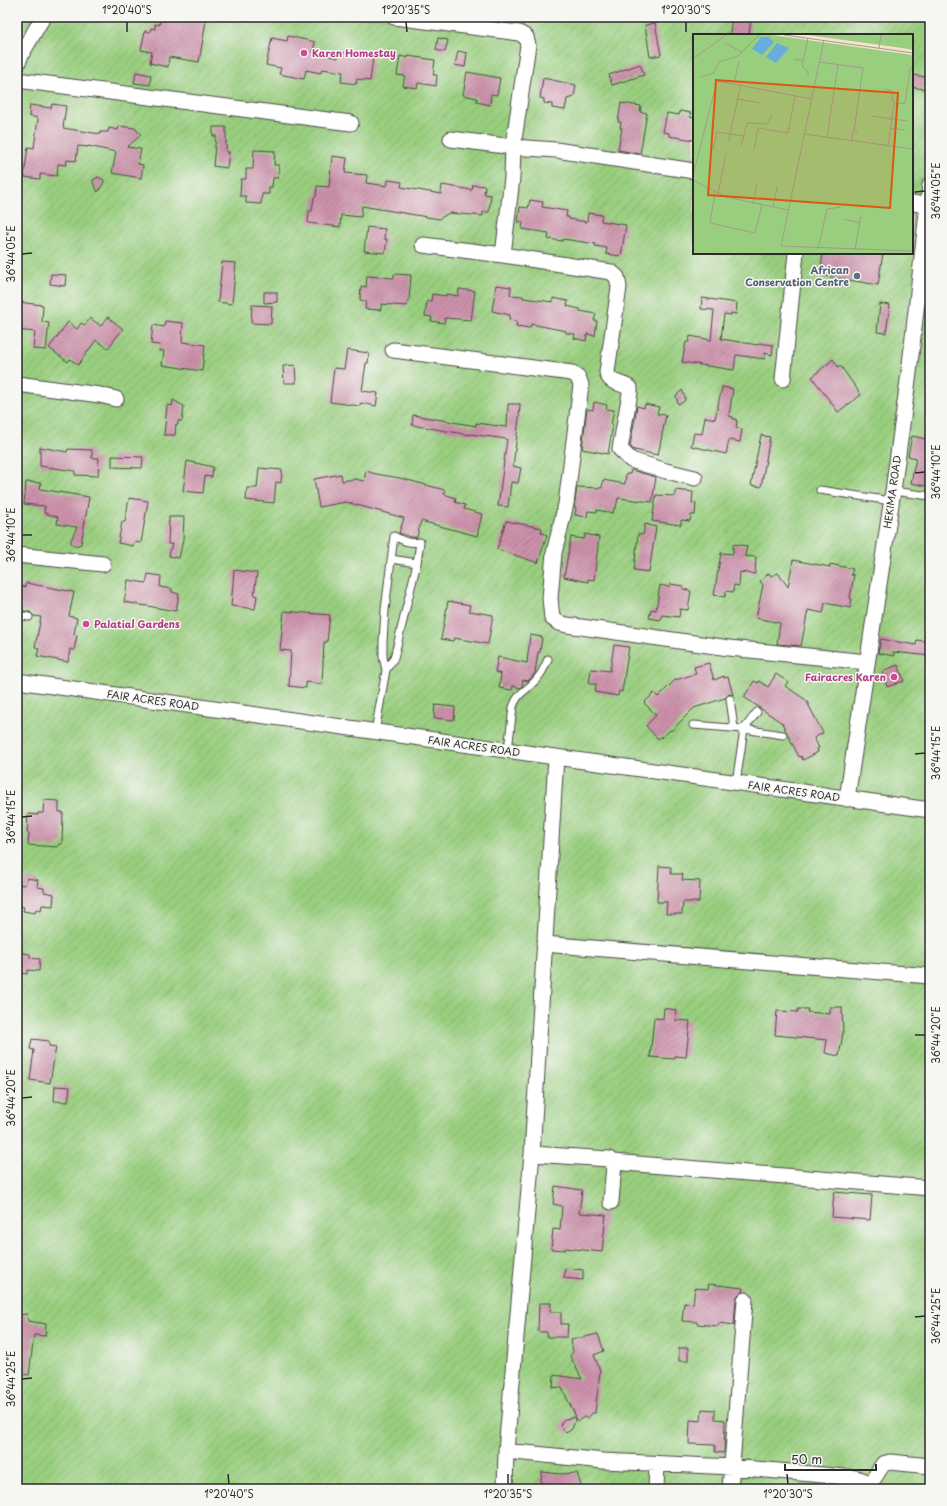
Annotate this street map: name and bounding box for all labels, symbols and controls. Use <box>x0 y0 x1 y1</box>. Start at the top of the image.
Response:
text: 1°20'40"S <box>102 2 152 17</box>
text: 1°20'35"S <box>382 2 430 17</box>
text: 1°20'30"S <box>661 2 711 17</box>
inset map <box>693 34 913 254</box>
place label: Karen Homestay <box>312 45 396 60</box>
marker: Karen Homestay <box>299 48 309 58</box>
text: 36°44'05"E <box>928 163 943 219</box>
text: 36°44'05"E <box>3 226 18 282</box>
place label: African Conservation Centre <box>745 262 850 289</box>
marker: African Conservation Centre <box>852 271 862 281</box>
text: 36°44'10"E <box>928 444 943 500</box>
street label: HEKIMA ROAD <box>879 454 904 530</box>
text: 36°44'10"E <box>3 507 18 563</box>
place label: Palatial Gardens <box>94 616 180 631</box>
marker: Palatial Gardens <box>81 619 91 629</box>
place label: Fairacres Karen <box>805 669 886 684</box>
marker: Fairacres Karen <box>889 672 899 682</box>
street label: FAIR ACRES ROAD <box>106 686 200 713</box>
text: 36°44'15"E <box>928 726 943 780</box>
street label: FAIR ACRES ROAD <box>427 732 521 759</box>
street label: FAIR ACRES ROAD <box>747 777 841 804</box>
text: 36°44'15"E <box>3 790 18 844</box>
text: 36°44'20"E <box>928 1006 943 1064</box>
text: 36°44'20"E <box>3 1069 18 1127</box>
text: 36°44'25"E <box>928 1288 943 1344</box>
text: 36°44'25"E <box>3 1351 18 1407</box>
scale bar <box>785 1446 876 1472</box>
text: 50 m <box>791 1450 822 1468</box>
text: 1°20'40"S <box>204 1486 254 1501</box>
text: 1°20'35"S <box>484 1486 532 1501</box>
text: 1°20'30"S <box>763 1486 813 1501</box>

